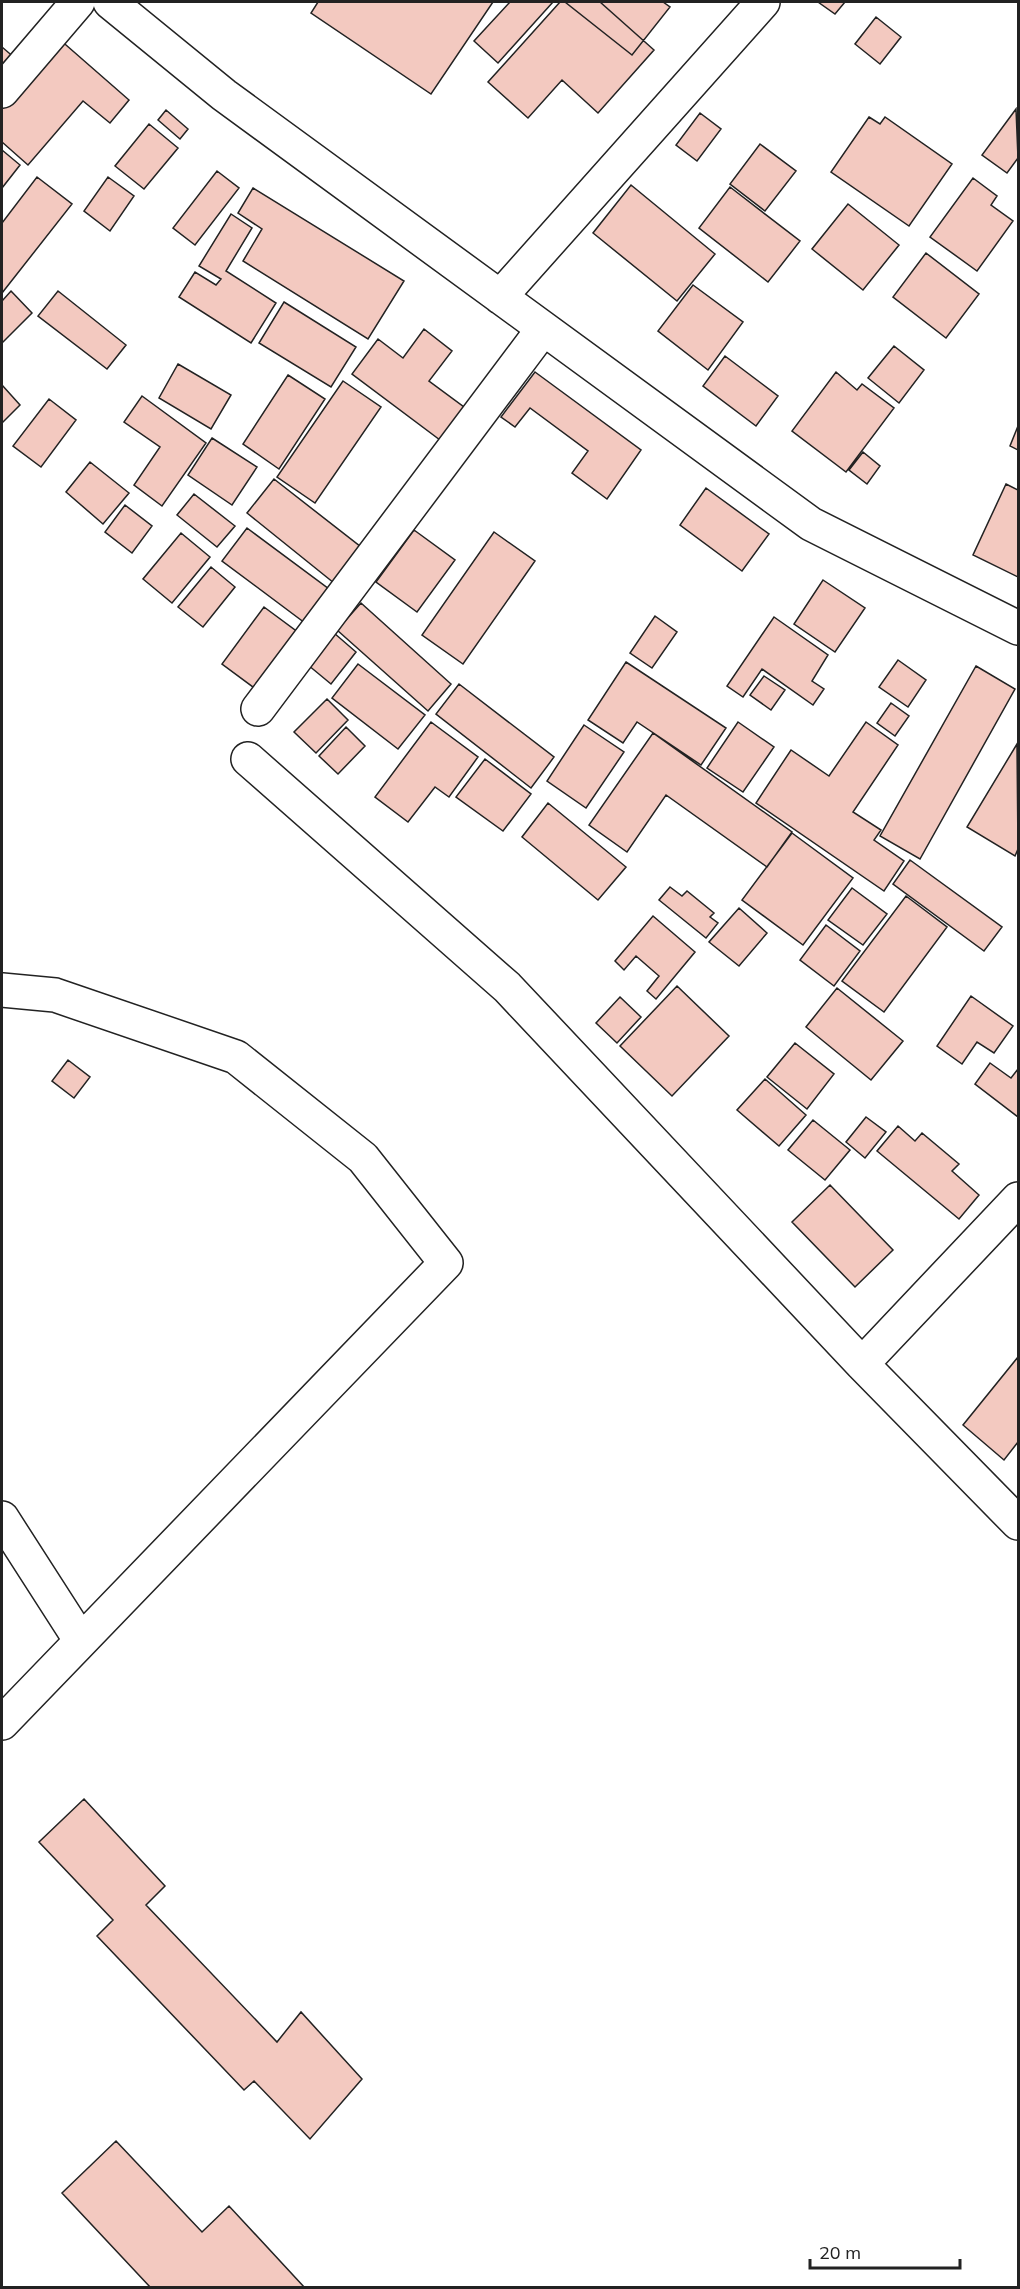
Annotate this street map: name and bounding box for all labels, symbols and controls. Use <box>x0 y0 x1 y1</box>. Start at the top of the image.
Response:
scale bar <box>810 2232 960 2270</box>
text: 20 m <box>819 2241 861 2264</box>

